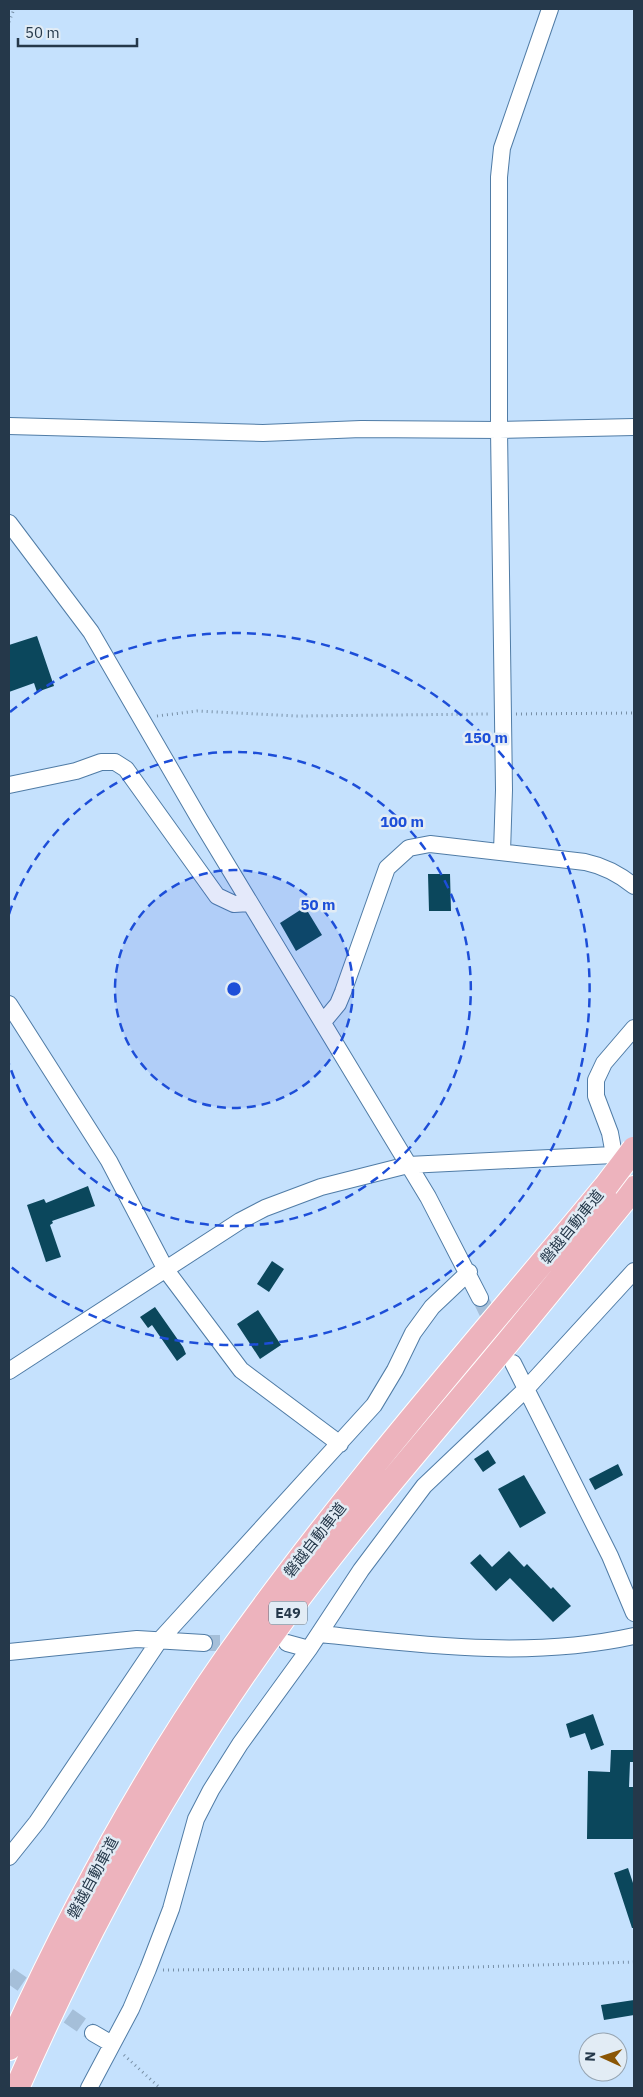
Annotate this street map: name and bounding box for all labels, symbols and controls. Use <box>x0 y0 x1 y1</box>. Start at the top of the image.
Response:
scale bar <box>18 15 136 47</box>
text: 50 m <box>25 23 60 42</box>
text: 150 m <box>464 728 508 747</box>
text: 100 m <box>380 812 424 831</box>
text: 50 m <box>301 895 335 914</box>
centre of rings <box>225 980 243 998</box>
street label: 磐越自動車道 <box>536 1186 607 1268</box>
street label: 磐越自動車道 <box>279 1498 350 1581</box>
road number: E49 <box>269 1602 307 1625</box>
street label: 磐越自動車道 <box>63 1834 122 1922</box>
north arrow <box>578 2032 628 2082</box>
text: N <box>581 2051 599 2062</box>

